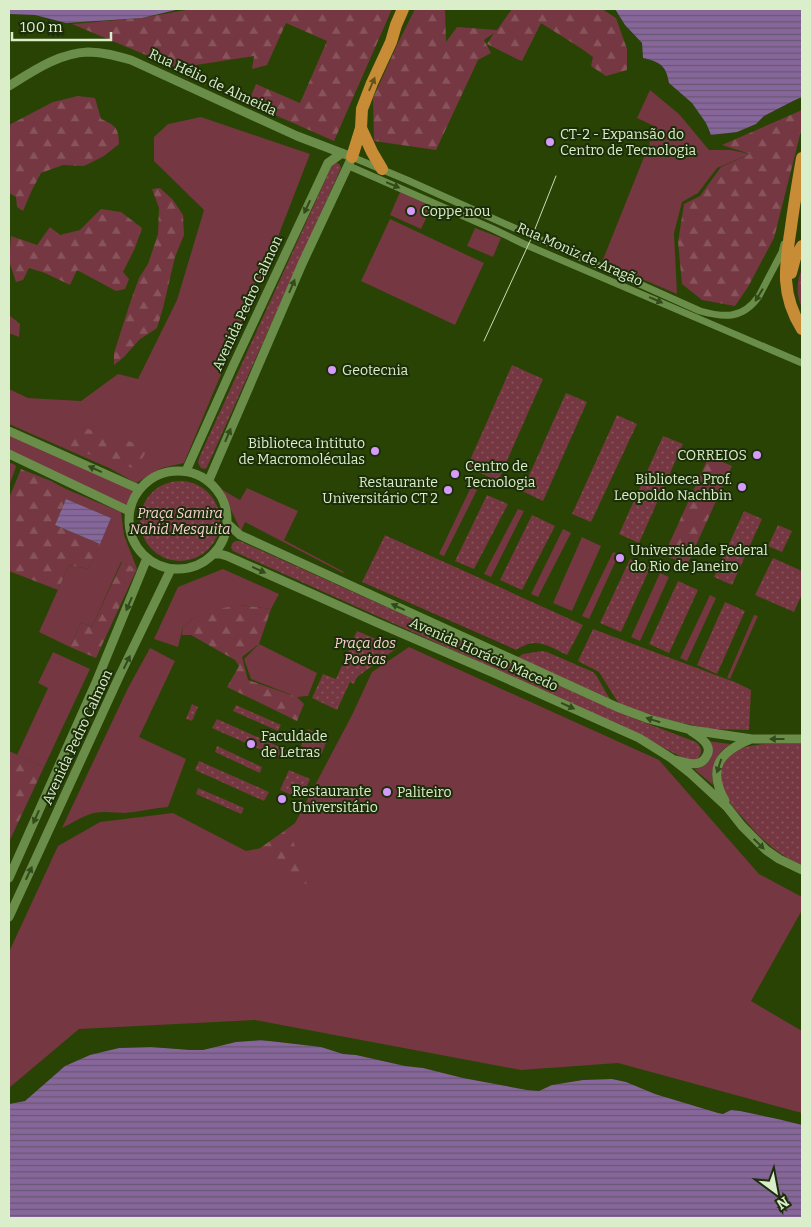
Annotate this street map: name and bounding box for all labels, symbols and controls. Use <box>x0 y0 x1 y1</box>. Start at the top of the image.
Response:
scale bar <box>12 10 111 42</box>
text: 100 m <box>20 18 63 36</box>
street label: Rua Hélio de Almeida <box>146 45 280 120</box>
one-way arrow <box>369 77 377 91</box>
place label: CT-2 - Expansão do Centro de Tecnologia <box>560 126 696 159</box>
marker: CT-2 - Expansão do Centro de Tecnologia <box>544 136 556 148</box>
one-way arrow <box>386 182 400 190</box>
one-way arrow <box>303 200 311 214</box>
place label: Coppe nou <box>421 203 491 220</box>
marker: Coppe nou <box>405 205 417 217</box>
street label: Rua Moniz de Aragão <box>514 219 645 290</box>
street label: Avenida Pedro Calmon <box>209 233 286 373</box>
one-way arrow <box>289 279 297 293</box>
one-way arrow <box>755 288 764 301</box>
one-way arrow <box>649 297 663 305</box>
place label: Geotecnia <box>342 362 408 379</box>
marker: Geotecnia <box>326 364 338 376</box>
one-way arrow <box>225 428 233 443</box>
place label: Biblioteca Intituto de Macromoléculas <box>239 435 365 468</box>
marker: Biblioteca Intituto de Macromoléculas <box>369 445 381 457</box>
place label: CORREIOS <box>677 447 747 464</box>
marker: CORREIOS <box>751 449 763 461</box>
place label: Centro de Tecnologia <box>465 458 536 491</box>
one-way arrow <box>88 465 102 473</box>
marker: Centro de Tecnologia <box>449 468 461 480</box>
place label: Biblioteca Prof. Leopoldo Nachbin <box>614 471 732 504</box>
place label: Restaurante Universitário CT 2 <box>322 474 438 507</box>
marker: Biblioteca Prof. Leopoldo Nachbin <box>736 481 748 493</box>
marker: Restaurante Universitário CT 2 <box>442 484 454 496</box>
park label: Praça Samira Nahid Mesquita <box>130 505 230 538</box>
place label: Universidade Federal do Rio de Janeiro <box>630 542 768 575</box>
marker: Universidade Federal do Rio de Janeiro <box>614 552 626 564</box>
one-way arrow <box>252 567 266 575</box>
one-way arrow <box>125 597 133 612</box>
one-way arrow <box>391 602 405 610</box>
street label: Avenida Horácio Macedo <box>407 614 561 695</box>
park label: Praça dos Poetas <box>334 635 396 668</box>
one-way arrow <box>123 655 131 669</box>
street label: Avenida Pedro Calmon <box>39 667 116 807</box>
one-way arrow <box>561 702 575 710</box>
one-way arrow <box>646 715 661 723</box>
place label: Faculdade de Letras <box>261 728 328 761</box>
one-way arrow <box>769 735 785 743</box>
marker: Faculdade de Letras <box>245 738 257 750</box>
one-way arrow <box>715 758 722 773</box>
place label: Restaurante Universitário <box>292 783 378 816</box>
place label: Paliteiro <box>397 784 451 801</box>
marker: Paliteiro <box>381 786 393 798</box>
marker: Restaurante Universitário <box>276 793 288 805</box>
one-way arrow <box>32 810 40 824</box>
one-way arrow <box>753 838 765 850</box>
one-way arrow <box>25 866 33 880</box>
north arrow <box>751 1167 801 1217</box>
text: N <box>773 1193 792 1213</box>

